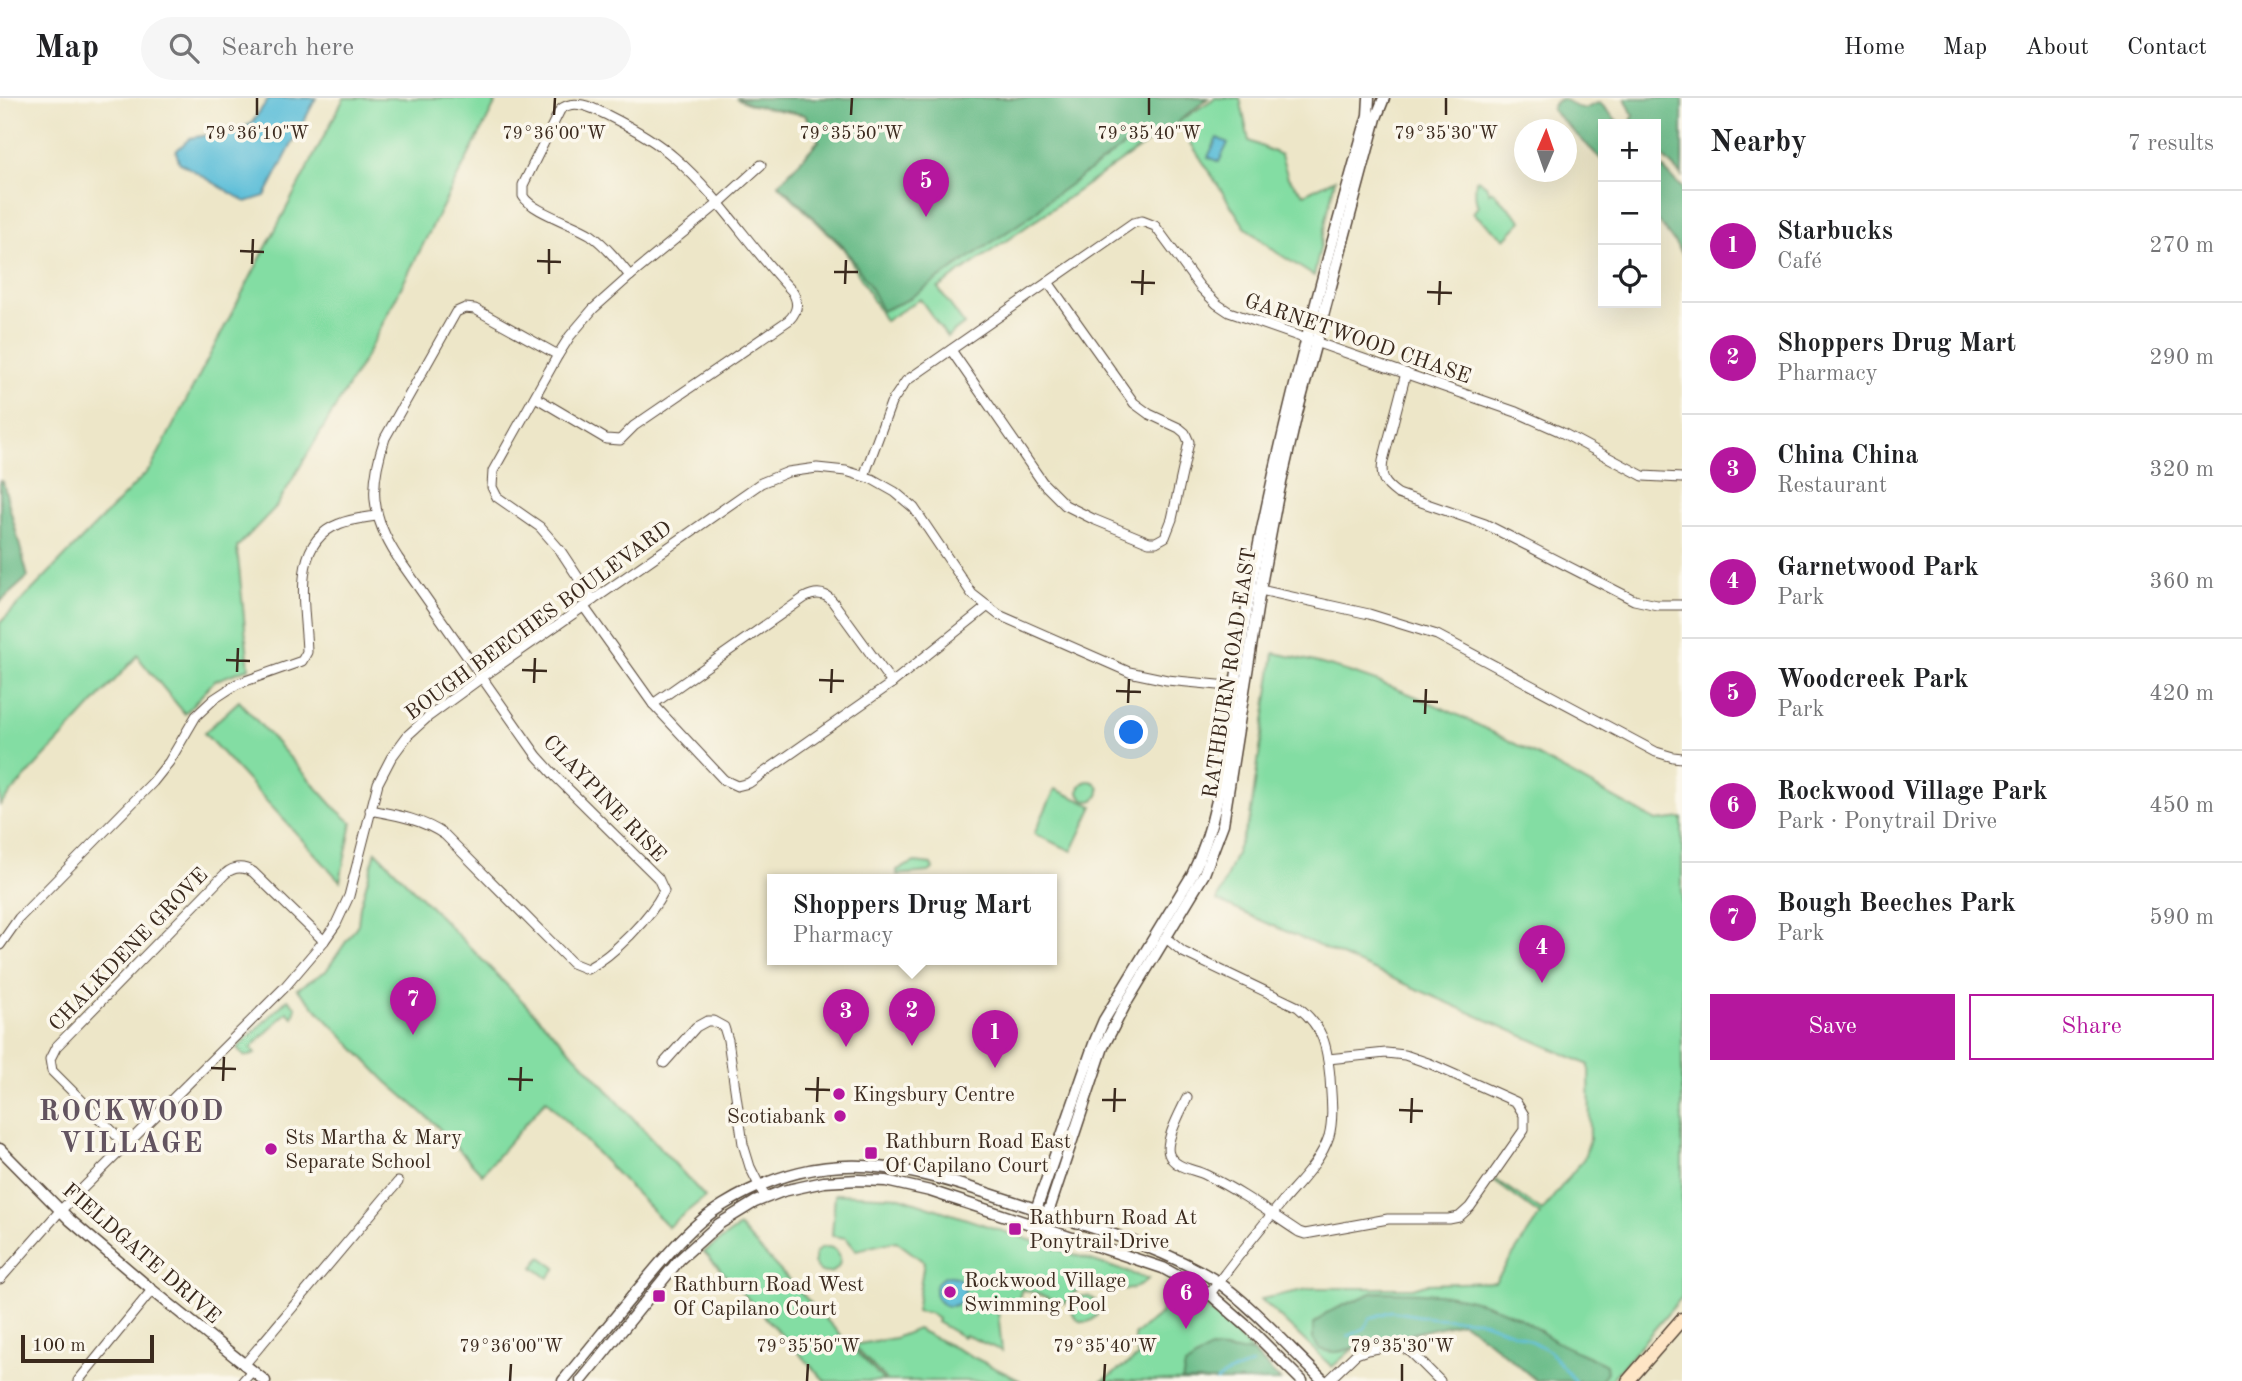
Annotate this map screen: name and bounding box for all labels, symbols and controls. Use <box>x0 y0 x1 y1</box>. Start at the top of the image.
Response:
search box <box>141 17 631 80</box>
icon: search <box>165 29 203 67</box>
text: Map <box>35 32 99 65</box>
text: Search here <box>221 35 354 61</box>
text: Home <box>1844 36 1905 60</box>
text: Map <box>1943 36 1987 60</box>
text: About <box>2025 36 2089 60</box>
text: Contact <box>2127 36 2207 60</box>
north arrow <box>1514 119 1577 182</box>
map controls <box>1598 119 1661 308</box>
button: + <box>1598 119 1661 182</box>
text: 79°36'10"W <box>205 125 309 143</box>
text: 79°36'00"W <box>502 125 606 143</box>
text: 79°35'50"W <box>799 125 903 143</box>
text: 79°35'40"W <box>1097 125 1201 143</box>
text: 79°35'30"W <box>1394 125 1498 143</box>
text: Nearby <box>1710 128 1807 158</box>
text: 7 results <box>2128 132 2214 155</box>
pin: 5 <box>903 159 949 217</box>
button: − <box>1598 182 1661 245</box>
text: Starbucks <box>1777 219 1893 245</box>
text: 1 <box>1726 234 1740 257</box>
text: 270 m <box>2149 234 2214 257</box>
button: locate <box>1598 245 1661 308</box>
text: Café <box>1777 250 1822 273</box>
street label: GARNETWOOD CHASE <box>1242 291 1473 388</box>
text: Shoppers Drug Mart <box>1777 331 2016 357</box>
text: 2 <box>1726 346 1740 369</box>
text: 290 m <box>2149 346 2214 369</box>
text: Pharmacy <box>1777 362 1878 385</box>
text: China China <box>1777 443 1918 469</box>
text: 3 <box>1726 458 1740 481</box>
text: 320 m <box>2149 458 2214 481</box>
text: Restaurant <box>1777 474 1887 497</box>
street label: BOUGH BEECHES BOULEVARD <box>402 518 676 725</box>
street label: RATHBURN ROAD EAST <box>1200 546 1261 800</box>
text: Garnetwood Park <box>1777 555 1979 581</box>
text: 4 <box>1726 570 1740 593</box>
text: 360 m <box>2149 570 2214 593</box>
text: Park <box>1777 586 1824 609</box>
text: Woodcreek Park <box>1777 667 1969 693</box>
text: 5 <box>1726 682 1740 705</box>
text: 420 m <box>2149 682 2214 705</box>
text: Park <box>1777 698 1824 721</box>
your location <box>1114 715 1148 749</box>
street label: CLAYPINE RISE <box>538 732 669 866</box>
text: Rockwood Village Park <box>1777 779 2047 805</box>
text: 6 <box>1726 794 1740 817</box>
text: 450 m <box>2149 794 2214 817</box>
text: Park · Ponytrail Drive <box>1777 810 1997 833</box>
street label: CHALKDENE GROVE <box>46 864 212 1036</box>
popup <box>767 874 1057 965</box>
text: Bough Beeches Park <box>1777 891 2016 917</box>
text: Shoppers Drug Mart <box>793 893 1031 919</box>
text: 7 <box>1726 906 1740 929</box>
text: 590 m <box>2149 906 2214 929</box>
text: Park <box>1777 922 1824 945</box>
text: Pharmacy <box>793 924 893 947</box>
pin: 4 <box>1519 925 1565 983</box>
pin: 7 <box>390 977 436 1035</box>
pin: 2 <box>889 988 935 1046</box>
pin: 3 <box>823 989 869 1047</box>
button: Save <box>1710 994 1955 1060</box>
button: Share <box>1969 994 2214 1060</box>
pin: 1 <box>972 1010 1018 1068</box>
place label: Kingsbury Centre <box>853 1085 1015 1106</box>
marker: Kingsbury Centre <box>831 1086 847 1102</box>
district label: ROCKWOOD VILLAGE <box>39 1099 225 1159</box>
place label: Scotiabank <box>727 1107 826 1128</box>
marker: Scotiabank <box>832 1108 848 1124</box>
place label: Sts Martha & Mary Separate School <box>285 1128 462 1173</box>
place label: Rathburn Road East Of Capilano Court <box>885 1132 1071 1177</box>
marker: Sts Martha & Mary Separate School <box>263 1141 279 1157</box>
marker: Rathburn Road East Of Capilano Court <box>863 1145 879 1161</box>
street label: FIELDGATE DRIVE <box>58 1180 224 1328</box>
place label: Rathburn Road At Ponytrail Drive <box>1029 1208 1197 1253</box>
marker: Rathburn Road At Ponytrail Drive <box>1007 1221 1023 1237</box>
place label: Rockwood Village Swimming Pool <box>964 1271 1126 1316</box>
pin: 6 <box>1163 1271 1209 1329</box>
place label: Rathburn Road West Of Capilano Court <box>673 1275 864 1320</box>
marker: Rockwood Village Swimming Pool <box>942 1284 958 1300</box>
marker: Rathburn Road West Of Capilano Court <box>651 1288 667 1304</box>
scale bar <box>21 1332 154 1364</box>
text: 100 m <box>32 1337 85 1356</box>
text: 79°36'00"W <box>459 1338 563 1356</box>
text: 79°35'50"W <box>756 1338 860 1356</box>
text: 79°35'40"W <box>1053 1338 1157 1356</box>
text: 79°35'30"W <box>1350 1338 1454 1356</box>

